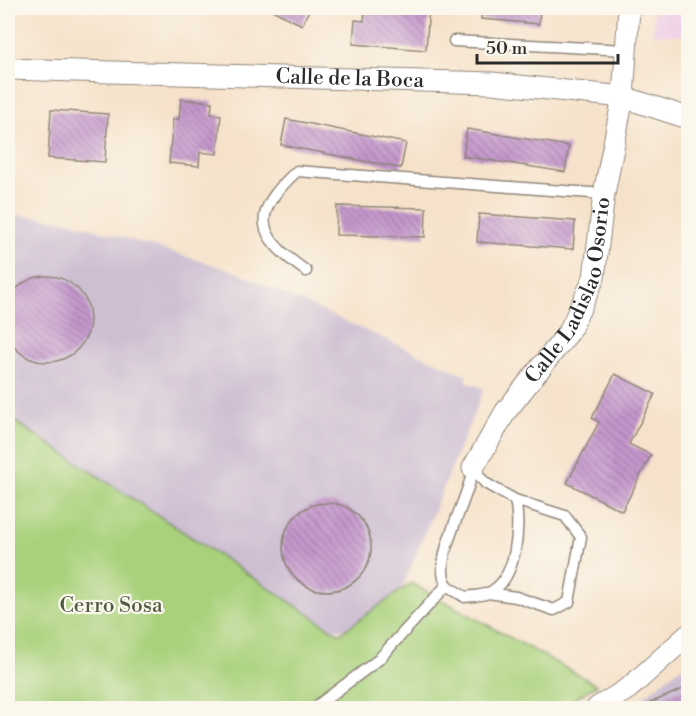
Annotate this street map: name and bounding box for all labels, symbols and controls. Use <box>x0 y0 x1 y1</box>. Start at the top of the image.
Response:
scale bar <box>477 27 618 65</box>
text: 50 m <box>486 37 528 60</box>
street label: Calle de la Boca <box>275 64 425 94</box>
street label: Calle Ladislao Osorio <box>520 196 617 389</box>
park label: Cerro Sosa <box>59 593 163 619</box>

